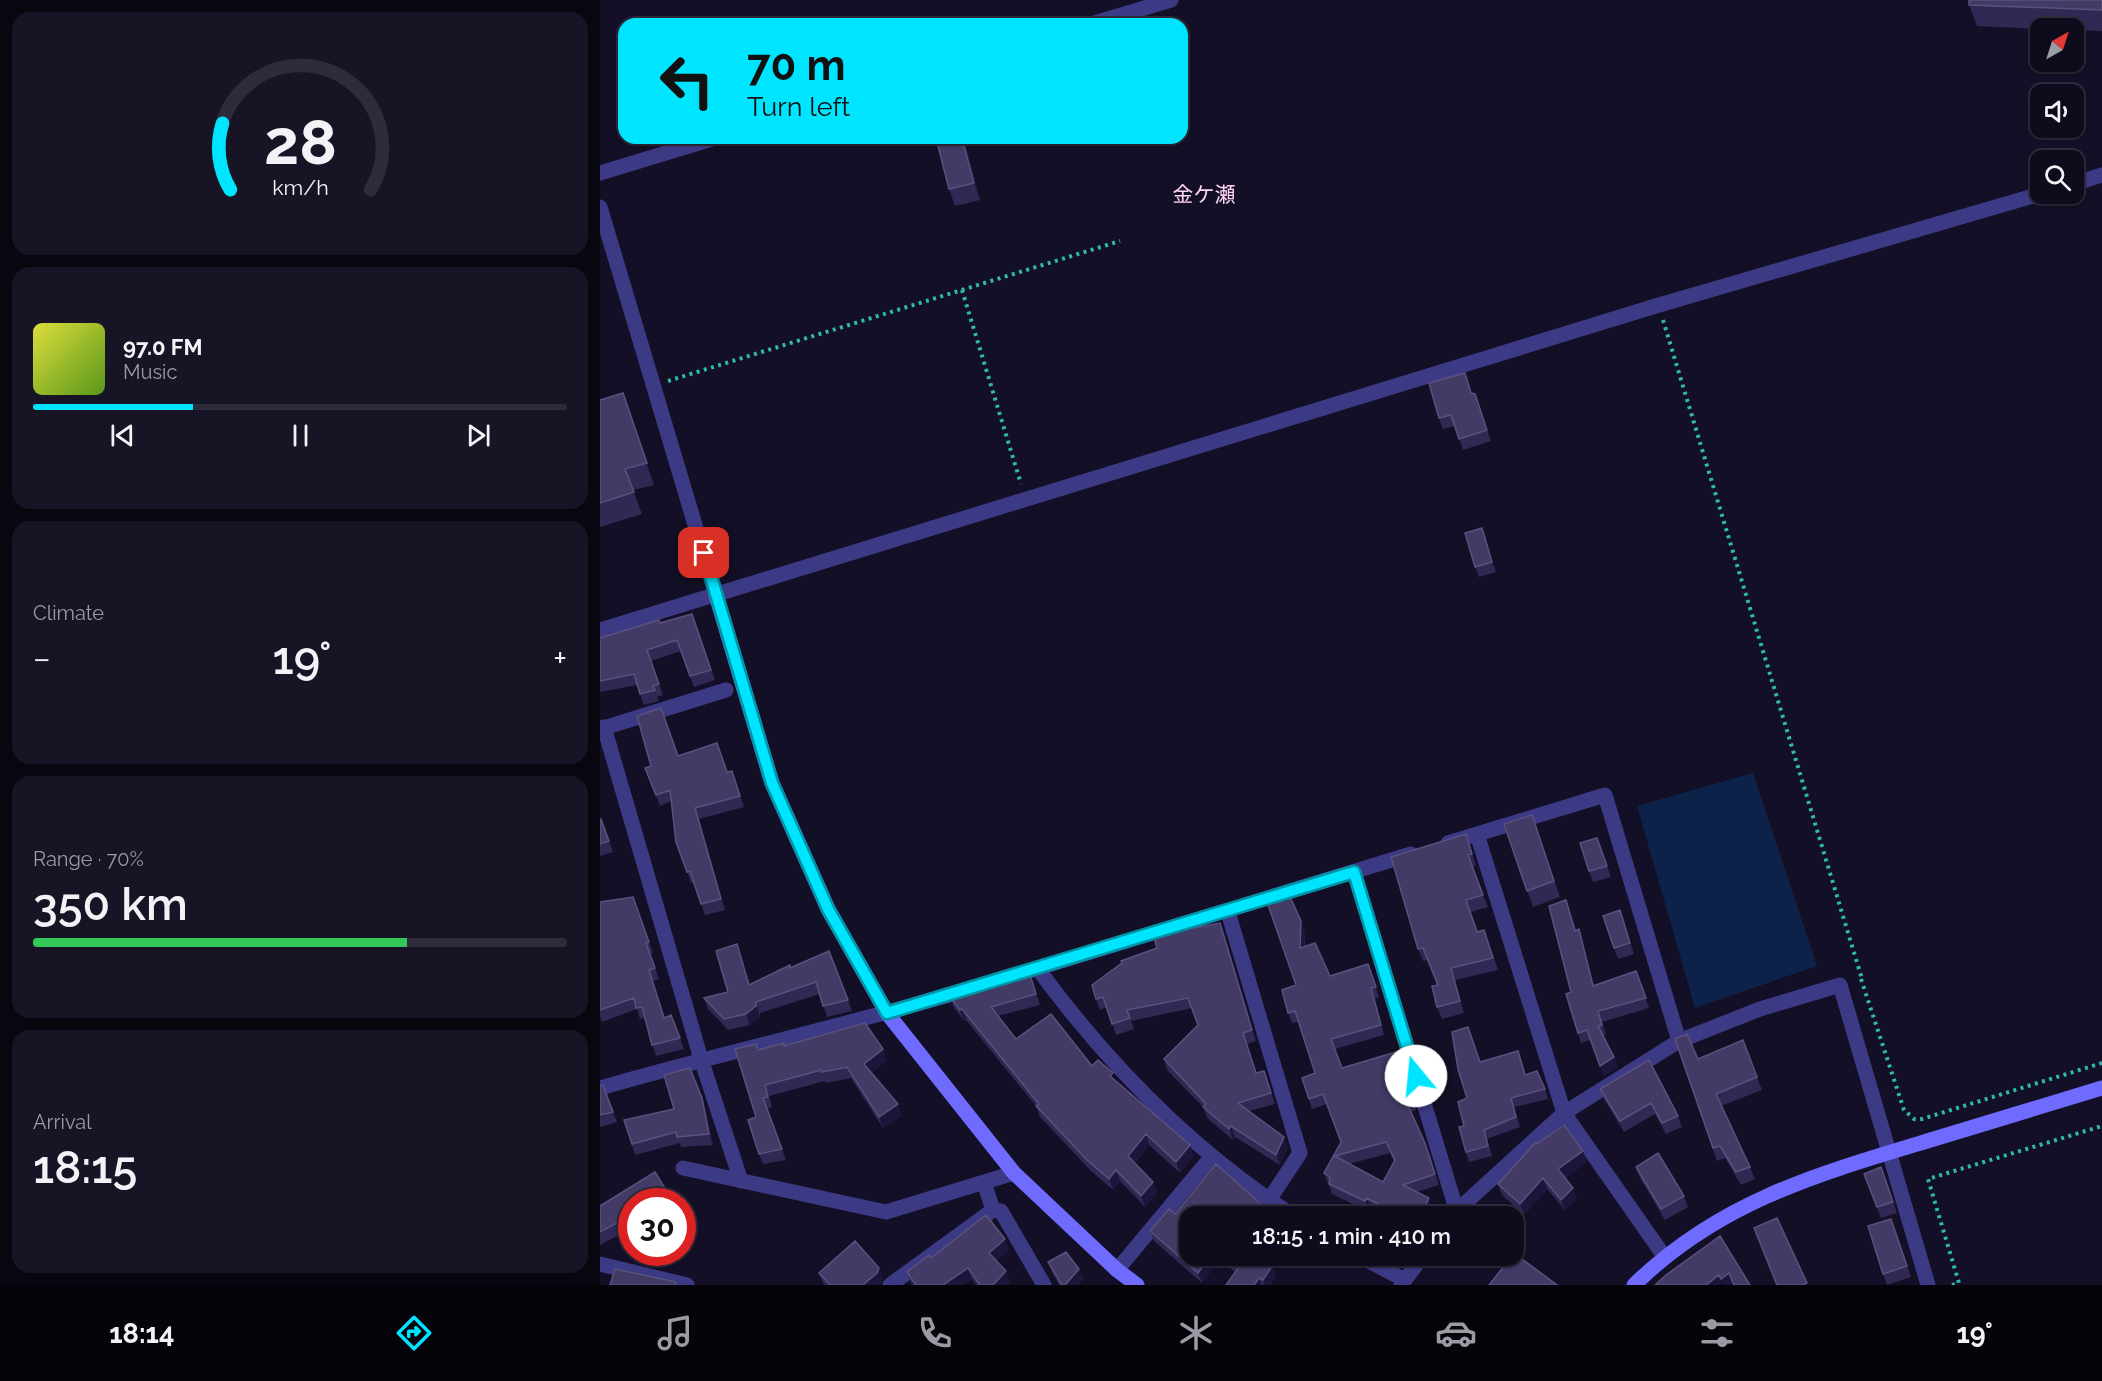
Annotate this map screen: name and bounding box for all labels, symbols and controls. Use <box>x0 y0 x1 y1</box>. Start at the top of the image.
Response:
north arrow <box>2030 18 2084 72</box>
map controls <box>2030 18 2084 204</box>
text: 70 m <box>747 41 846 90</box>
icon: left <box>648 42 726 120</box>
button: sound <box>2030 84 2084 138</box>
text: Turn left <box>747 91 850 122</box>
text: 28 <box>264 105 336 179</box>
button: search <box>2030 150 2084 204</box>
text: km/h <box>272 176 328 201</box>
district label: 金ケ瀬 <box>1173 182 1236 207</box>
text: 97.0 FM <box>123 334 202 360</box>
text: Music <box>123 360 177 384</box>
icon: previous <box>106 419 139 452</box>
icon: pause <box>284 419 317 452</box>
icon: next <box>462 419 495 452</box>
pin <box>678 527 729 578</box>
icon: arrive <box>687 536 720 569</box>
text: Climate <box>33 601 104 625</box>
text: 19° <box>273 632 331 685</box>
text: − <box>33 639 51 678</box>
text: + <box>553 639 567 678</box>
text: Range · 70% <box>33 847 144 871</box>
text: 350 km <box>33 878 188 931</box>
position arrow <box>1384 1044 1448 1108</box>
text: Arrival <box>33 1110 92 1134</box>
text: 18:15 <box>33 1141 137 1194</box>
speed limit sign: 30 <box>618 1188 696 1266</box>
text: 18:15 · 1 min · 410 m <box>1252 1223 1451 1249</box>
icon: directions <box>393 1312 435 1354</box>
icon: music <box>654 1312 696 1354</box>
icon: phone <box>914 1312 956 1354</box>
icon: climate <box>1175 1312 1217 1354</box>
icon: car <box>1435 1312 1477 1354</box>
icon: filters <box>1696 1312 1738 1354</box>
text: 18:14 <box>109 1318 174 1349</box>
text: 19° <box>1956 1318 1993 1349</box>

